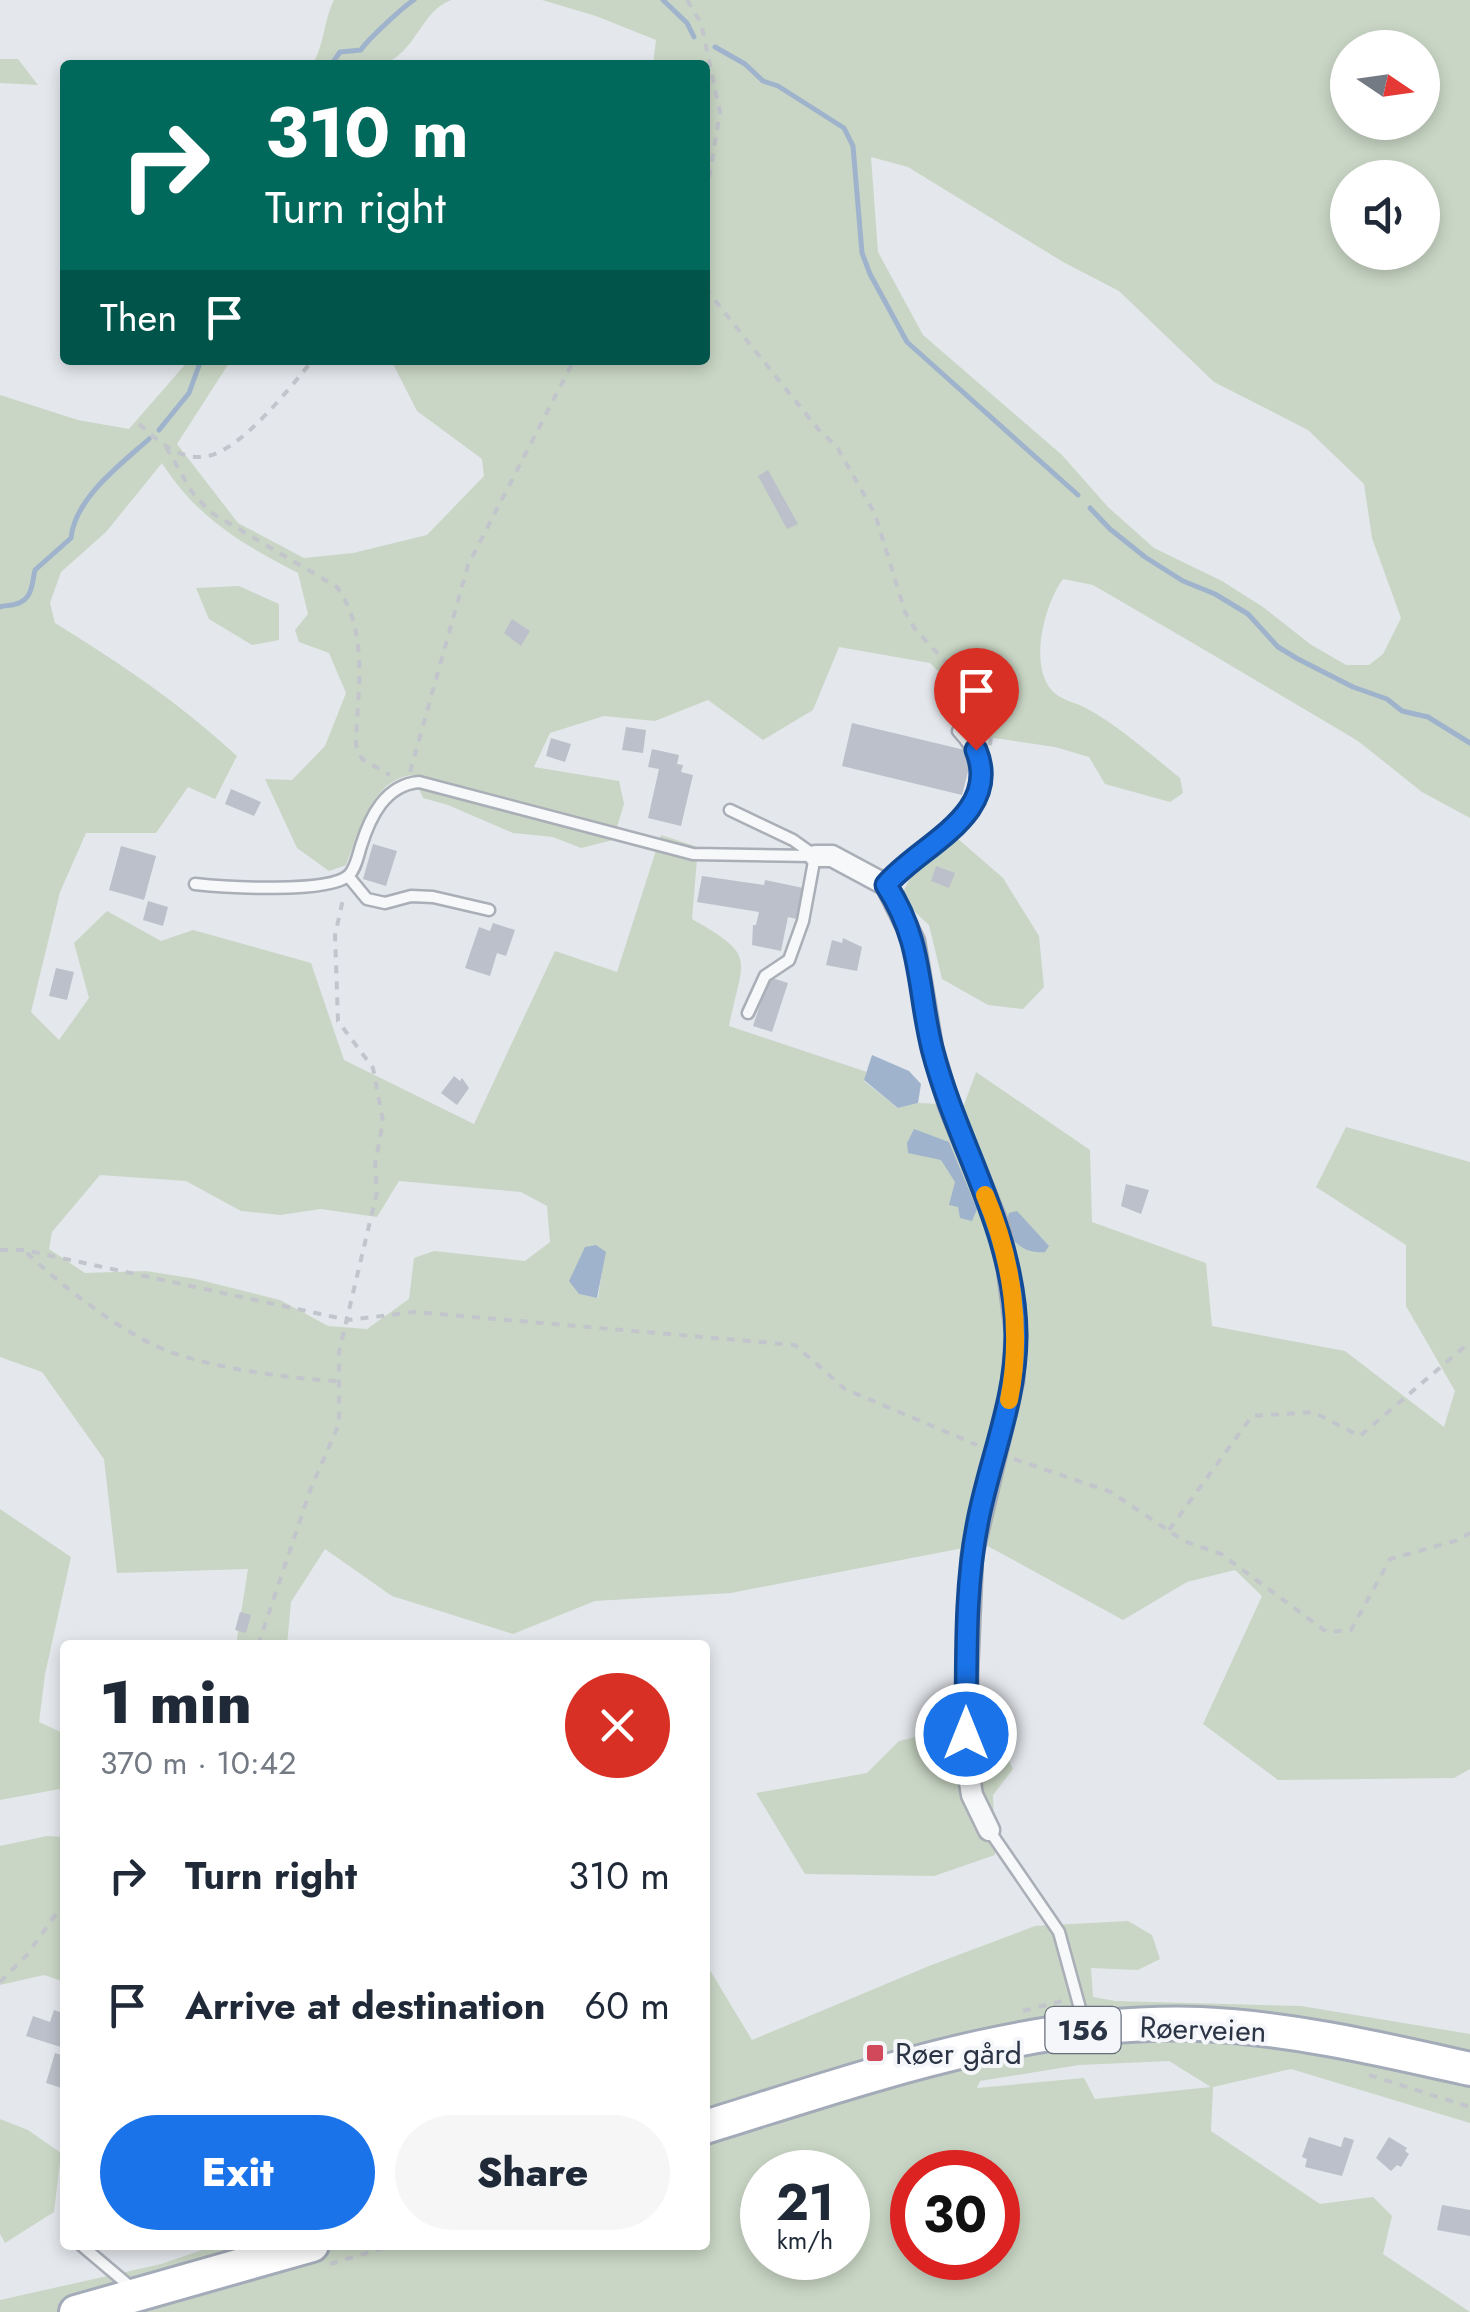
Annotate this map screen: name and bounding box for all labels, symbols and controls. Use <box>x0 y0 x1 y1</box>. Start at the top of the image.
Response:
north arrow <box>1330 30 1440 140</box>
map controls <box>1330 30 1440 270</box>
text: 310 m <box>265 82 469 183</box>
icon: right <box>100 100 230 230</box>
button: sound <box>1330 160 1440 270</box>
text: Turn right <box>265 175 446 240</box>
text: Then <box>100 290 177 345</box>
icon: arrive <box>197 290 252 345</box>
pin <box>934 648 1019 751</box>
icon: arrive <box>949 663 1004 718</box>
text: 1 min <box>100 1659 252 1746</box>
button: close <box>565 1673 670 1778</box>
position arrow <box>914 1682 1018 1786</box>
text: 370 m · 10:42 <box>100 1740 296 1786</box>
icon: right <box>100 1848 155 1903</box>
text: Turn right <box>185 1848 357 1903</box>
text: 310 m <box>568 1848 670 1903</box>
icon: arrive <box>100 1978 155 2033</box>
text: Arrive at destination <box>185 1978 546 2033</box>
text: 60 m <box>584 1978 670 2033</box>
street label: Røerveien <box>1139 2005 1267 2053</box>
road number: 156 <box>1046 2007 1120 2053</box>
place label: Røer gård <box>895 2032 1022 2075</box>
marker: Røer gård <box>864 2042 886 2064</box>
button: Exit <box>100 2115 375 2230</box>
button: Share <box>395 2115 670 2230</box>
speed limit sign: 30 <box>890 2150 1020 2280</box>
text: 21 <box>776 2166 834 2239</box>
text: km/h <box>777 2222 833 2258</box>

